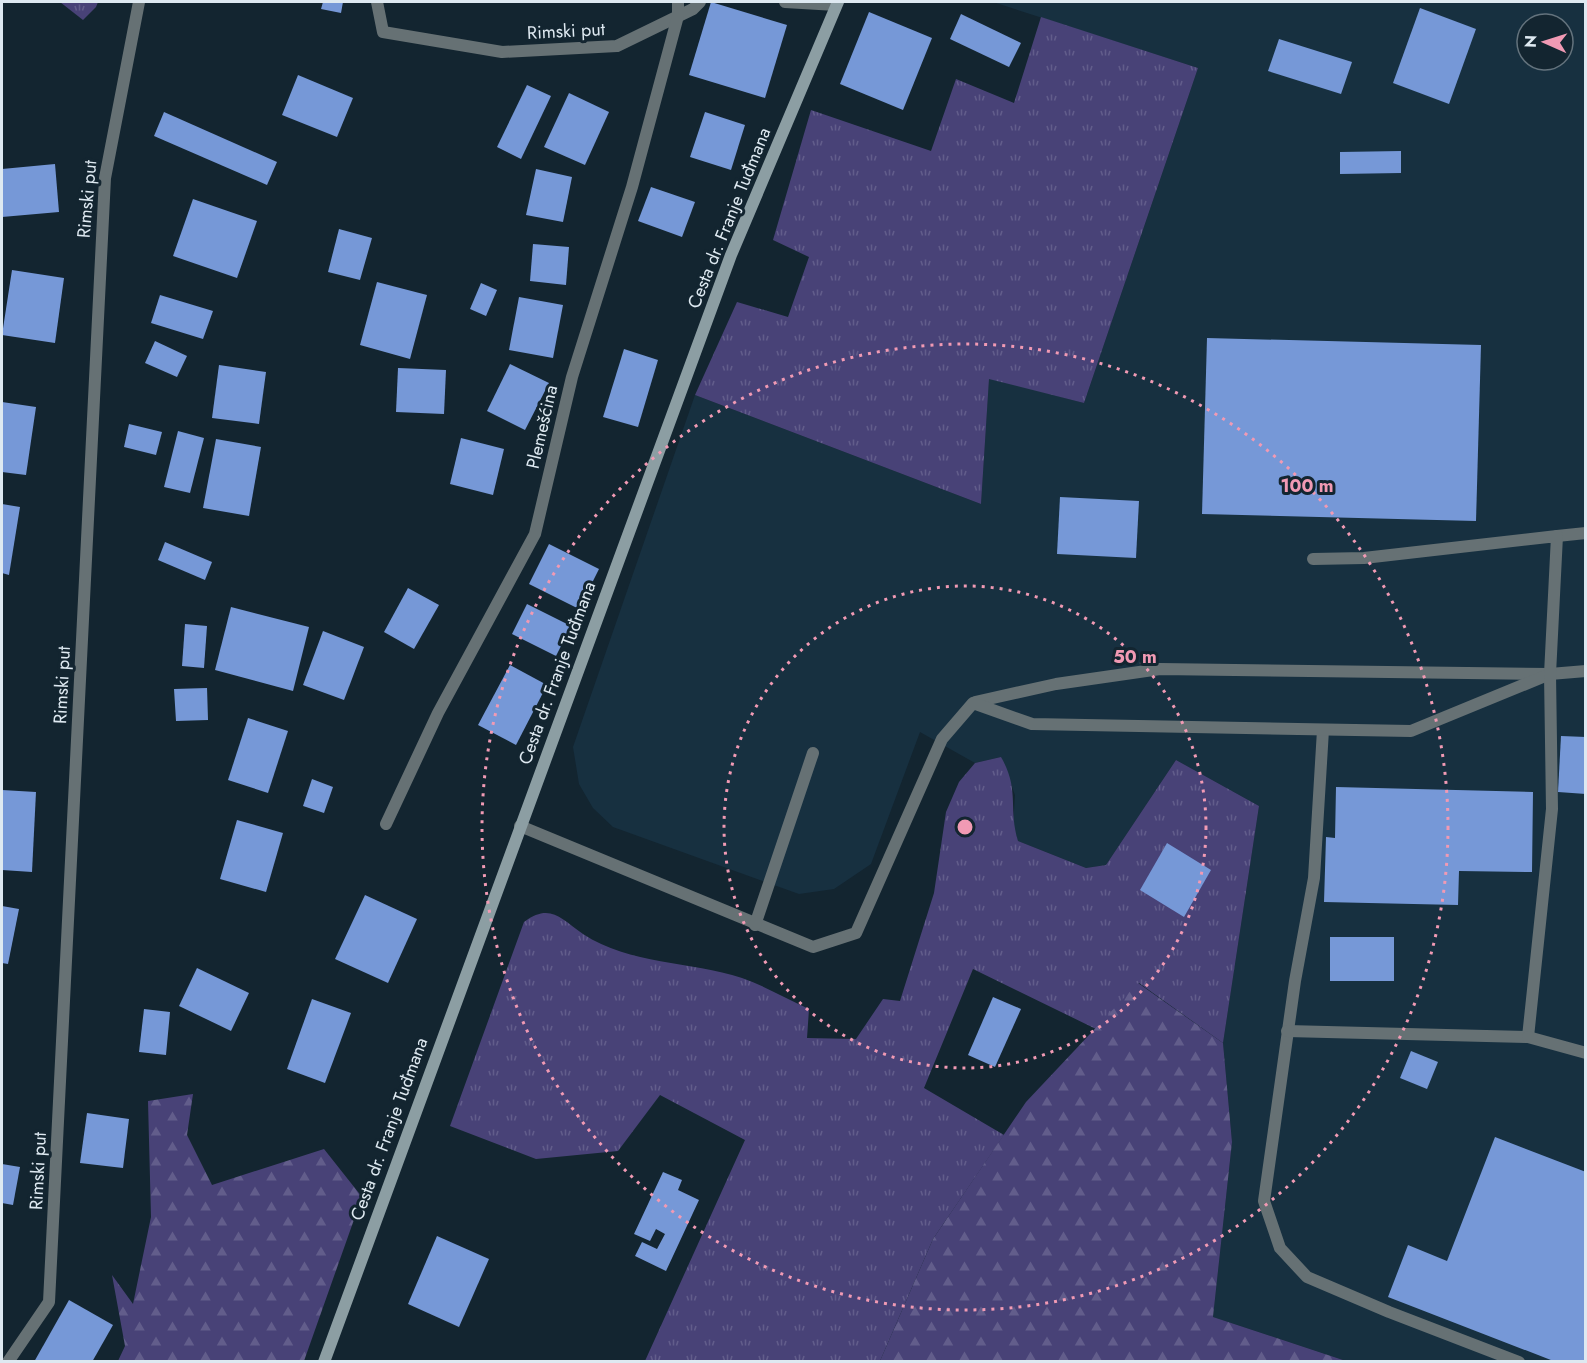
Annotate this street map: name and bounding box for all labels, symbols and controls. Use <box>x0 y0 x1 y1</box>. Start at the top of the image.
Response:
north arrow <box>1515 12 1575 72</box>
street label: Rimski put <box>526 16 606 46</box>
text: N <box>1519 34 1542 48</box>
street label: Cesta dr. Franje Tuđmana <box>681 124 777 312</box>
street label: Rimski put <box>71 158 103 239</box>
street label: Plemešćina <box>520 383 564 471</box>
text: 100 m <box>1280 473 1334 499</box>
street label: Cesta dr. Franje Tuđmana <box>512 578 602 768</box>
text: 50 m <box>1113 644 1157 670</box>
street label: Rimski put <box>47 645 77 725</box>
centre of rings <box>955 817 975 837</box>
street label: Cesta dr. Franje Tuđmana <box>344 1034 434 1224</box>
street label: Rimski put <box>23 1131 53 1211</box>

